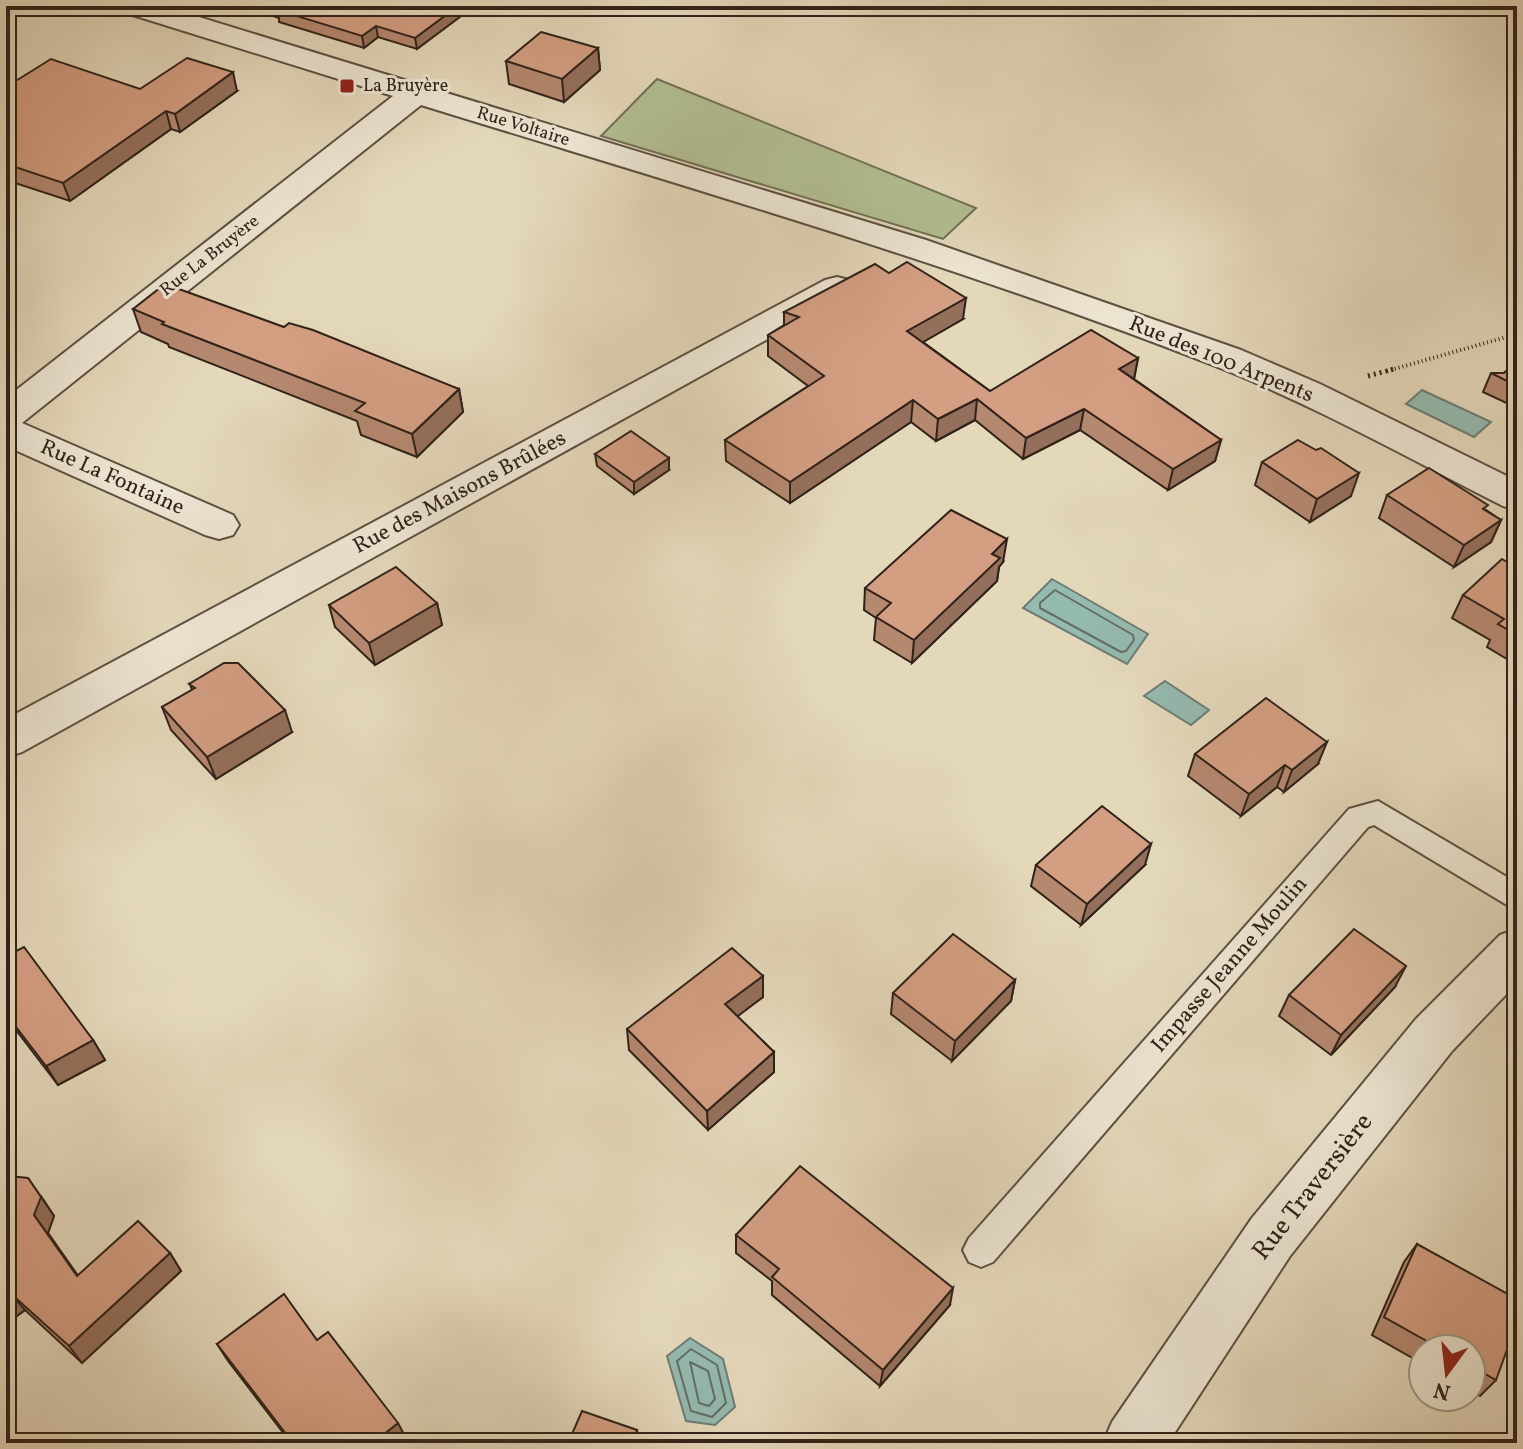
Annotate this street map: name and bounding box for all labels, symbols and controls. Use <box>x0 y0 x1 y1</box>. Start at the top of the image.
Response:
place label: La Bruyère <box>363 74 448 99</box>
marker: La Bruyère <box>338 77 356 95</box>
street label: Rue Voltaire <box>473 101 573 153</box>
street label: Rue La Bruyère <box>155 209 265 303</box>
street label: Rue des 100 Arpents <box>1124 309 1318 411</box>
street label: Rue des Maisons Brûlées <box>348 424 572 562</box>
street label: Rue La Fontaine <box>35 432 189 524</box>
street label: Impasse Jeanne Moulin <box>1145 870 1315 1060</box>
street label: Rue Traversière <box>1244 1106 1382 1268</box>
north arrow <box>1407 1333 1487 1413</box>
text: N <box>1431 1373 1454 1407</box>

